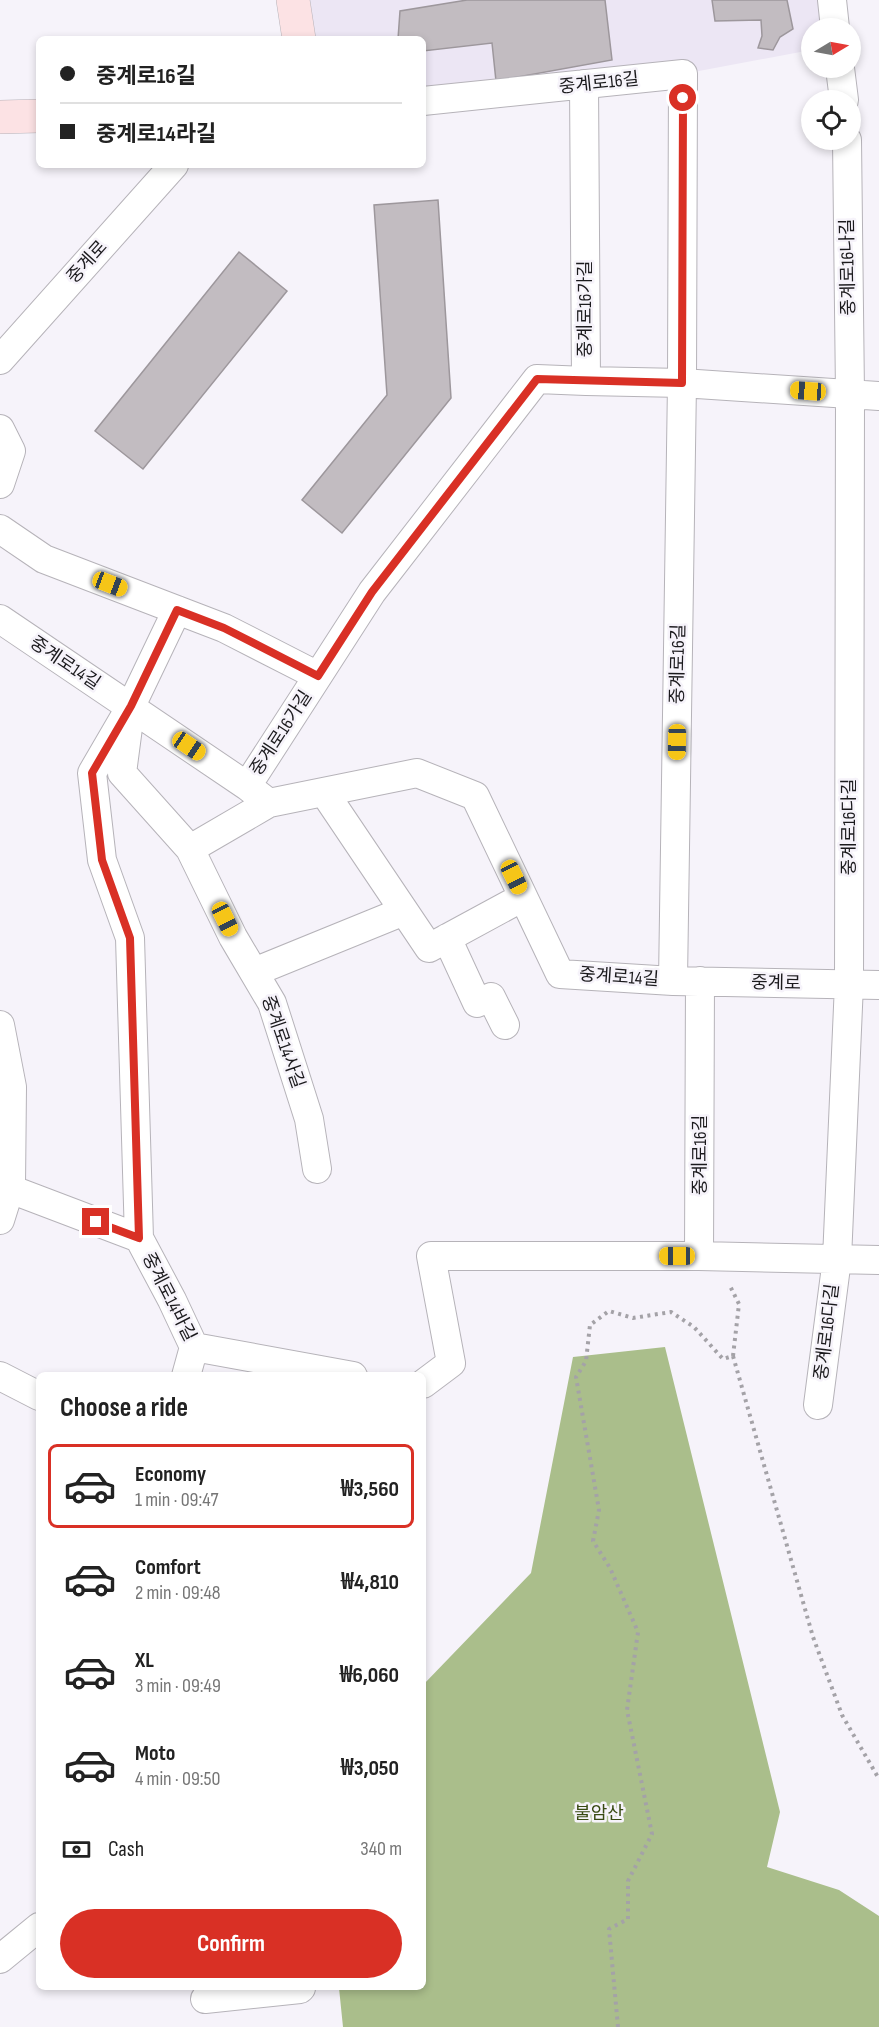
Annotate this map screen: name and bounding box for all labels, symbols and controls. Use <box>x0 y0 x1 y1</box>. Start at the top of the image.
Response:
north arrow <box>801 18 861 78</box>
map controls <box>801 18 861 150</box>
text: 중계로16길 <box>96 63 196 90</box>
street label: 중계로16길 <box>558 68 640 98</box>
route start <box>669 84 696 111</box>
button: locate <box>801 90 861 150</box>
text: 중계로14라길 <box>96 121 216 148</box>
street label: 중계로16나길 <box>837 218 859 316</box>
street label: 중계로 <box>63 237 111 287</box>
street label: 중계로16가길 <box>575 261 596 357</box>
car <box>789 381 827 401</box>
car <box>90 569 130 599</box>
street label: 중계로16길 <box>667 624 689 704</box>
street label: 중계로14길 <box>26 632 104 694</box>
street label: 중계로16가길 <box>246 687 316 779</box>
car <box>668 724 686 760</box>
car <box>169 728 209 764</box>
street label: 중계로16다길 <box>839 779 860 875</box>
car <box>498 857 530 897</box>
car <box>209 899 241 939</box>
street label: 중계로14길 <box>578 964 660 990</box>
street label: 중계로 <box>751 972 801 994</box>
street label: 중계로14사길 <box>257 993 309 1091</box>
street label: 중계로16길 <box>690 1115 711 1195</box>
route end <box>82 1208 109 1235</box>
car <box>659 1247 695 1265</box>
street label: 중계로14바길 <box>138 1249 200 1345</box>
street label: 중계로16다길 <box>811 1283 843 1381</box>
text: Choose a ride <box>60 1392 188 1424</box>
icon: car <box>63 1459 117 1513</box>
text: Economy <box>135 1461 206 1488</box>
text: ₩3,560 <box>341 1476 399 1503</box>
text: 1 min · 09:47 <box>135 1488 218 1512</box>
icon: car <box>63 1552 117 1606</box>
text: Comfort <box>135 1554 201 1581</box>
text: ₩4,810 <box>341 1569 399 1596</box>
text: 2 min · 09:48 <box>135 1581 221 1605</box>
icon: car <box>63 1645 117 1699</box>
text: XL <box>135 1647 154 1674</box>
text: ₩6,060 <box>340 1662 399 1689</box>
text: 3 min · 09:49 <box>135 1674 221 1698</box>
icon: car <box>63 1738 117 1792</box>
text: Moto <box>135 1740 175 1767</box>
text: ₩3,050 <box>341 1755 399 1782</box>
text: 4 min · 09:50 <box>135 1767 221 1791</box>
park label: 불암산 <box>574 1803 624 1824</box>
icon: cash <box>60 1833 93 1866</box>
text: Cash <box>108 1836 144 1863</box>
text: 340 m <box>360 1837 402 1861</box>
button: Confirm <box>60 1909 402 1978</box>

